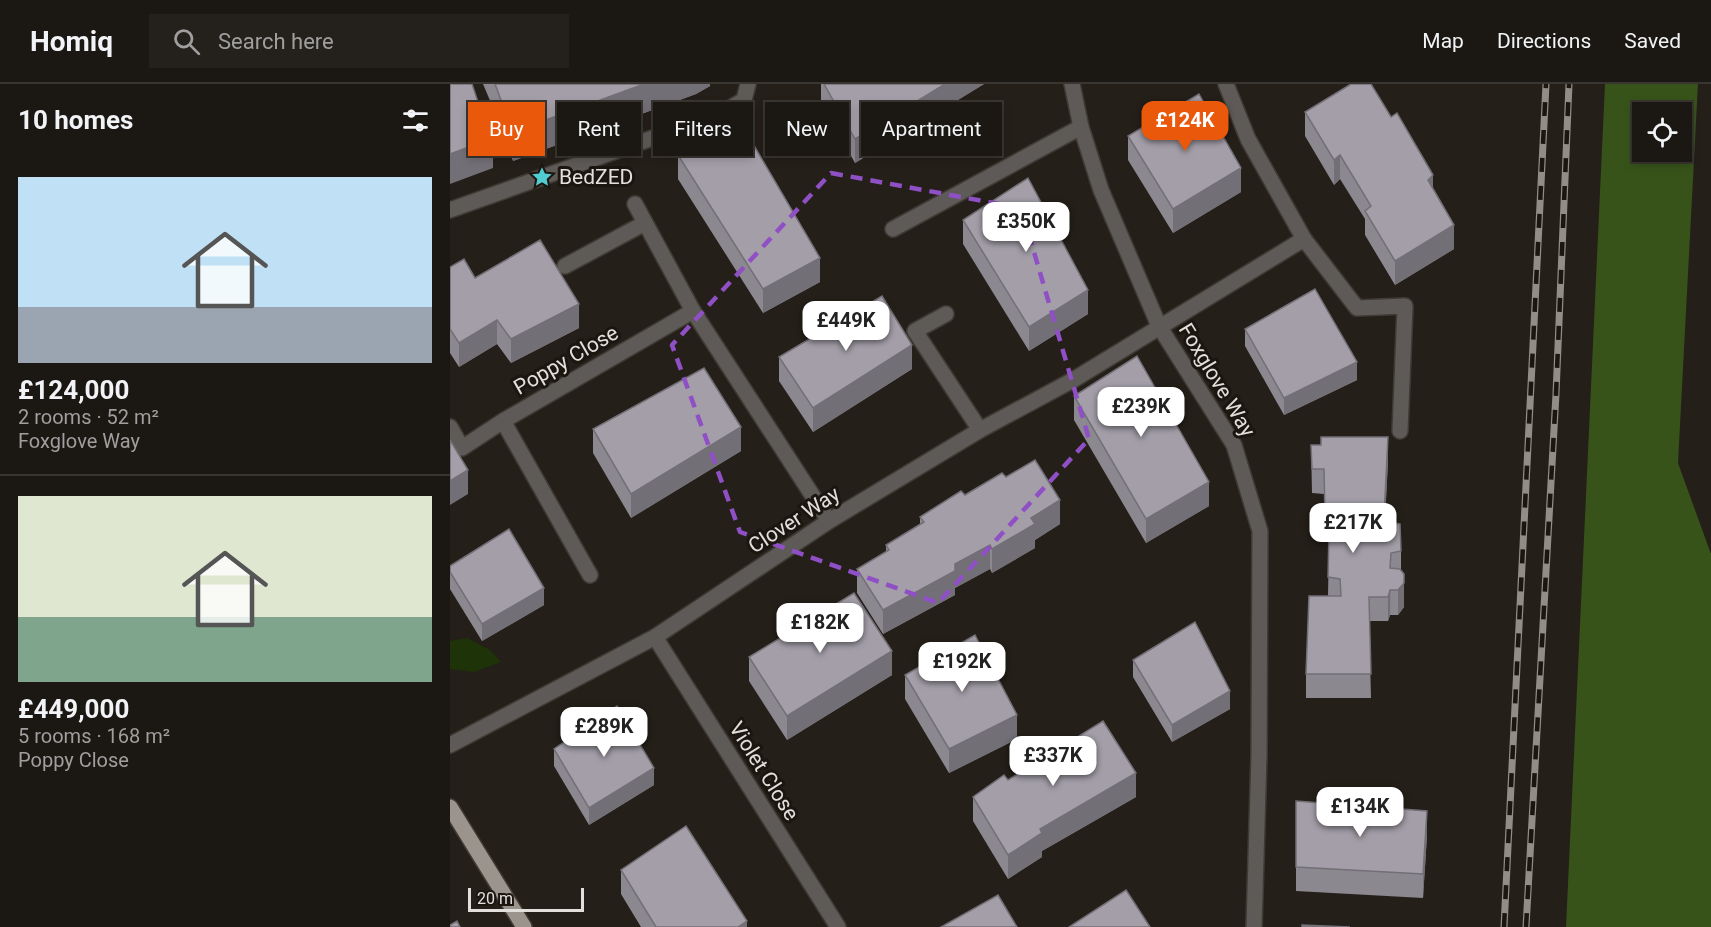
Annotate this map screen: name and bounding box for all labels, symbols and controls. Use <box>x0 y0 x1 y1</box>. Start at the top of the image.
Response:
search box <box>149 14 569 68</box>
text: Homiq <box>30 25 113 58</box>
icon: search <box>170 25 203 58</box>
text: Search here <box>218 29 334 54</box>
text: Map <box>1422 29 1464 53</box>
text: Directions <box>1497 29 1591 53</box>
text: Saved <box>1624 29 1681 53</box>
pin: £124K <box>1143 101 1227 152</box>
chip: Buy <box>468 102 545 156</box>
chip: Rent <box>557 102 641 156</box>
chip: Filters <box>653 102 753 156</box>
chip: New <box>765 102 849 156</box>
chip: Apartment <box>861 102 1002 156</box>
map controls <box>1632 102 1692 162</box>
button: locate <box>1632 102 1692 162</box>
icon: filters <box>399 104 432 137</box>
text: 10 homes <box>18 105 133 135</box>
text: £124K <box>1155 108 1215 132</box>
place icon: BedZED <box>530 165 554 189</box>
place label: BedZED <box>559 165 633 189</box>
pin: £350K <box>984 202 1068 253</box>
text: £350K <box>996 209 1056 233</box>
icon: home <box>171 216 279 324</box>
pin: £449K <box>804 301 888 352</box>
text: £449K <box>816 308 876 332</box>
street label: Foxglove Way <box>1174 319 1260 441</box>
street label: Poppy Close <box>510 320 622 400</box>
text: £124,000 <box>18 375 129 405</box>
pin: £239K <box>1099 387 1183 438</box>
text: £239K <box>1111 394 1171 418</box>
text: 2 rooms · 52 m² <box>18 405 159 429</box>
text: Foxglove Way <box>18 429 140 453</box>
street label: Clover Way <box>744 482 844 558</box>
pin: £217K <box>1311 503 1395 554</box>
text: £217K <box>1323 510 1383 534</box>
icon: home <box>171 535 279 643</box>
pin: £182K <box>778 603 862 654</box>
text: £182K <box>790 610 850 634</box>
pin: £192K <box>920 642 1004 693</box>
text: £192K <box>932 649 992 673</box>
text: £449,000 <box>18 694 129 724</box>
pin: £289K <box>562 707 646 758</box>
text: £289K <box>574 714 634 738</box>
street label: Violet Close <box>724 717 804 825</box>
text: 5 rooms · 168 m² <box>18 724 170 748</box>
pin: £337K <box>1011 736 1095 787</box>
text: £337K <box>1023 743 1083 767</box>
text: Poppy Close <box>18 748 129 772</box>
pin: £134K <box>1318 787 1402 838</box>
text: £134K <box>1330 794 1390 818</box>
scale bar <box>468 885 584 912</box>
text: 20 m <box>477 889 513 908</box>

